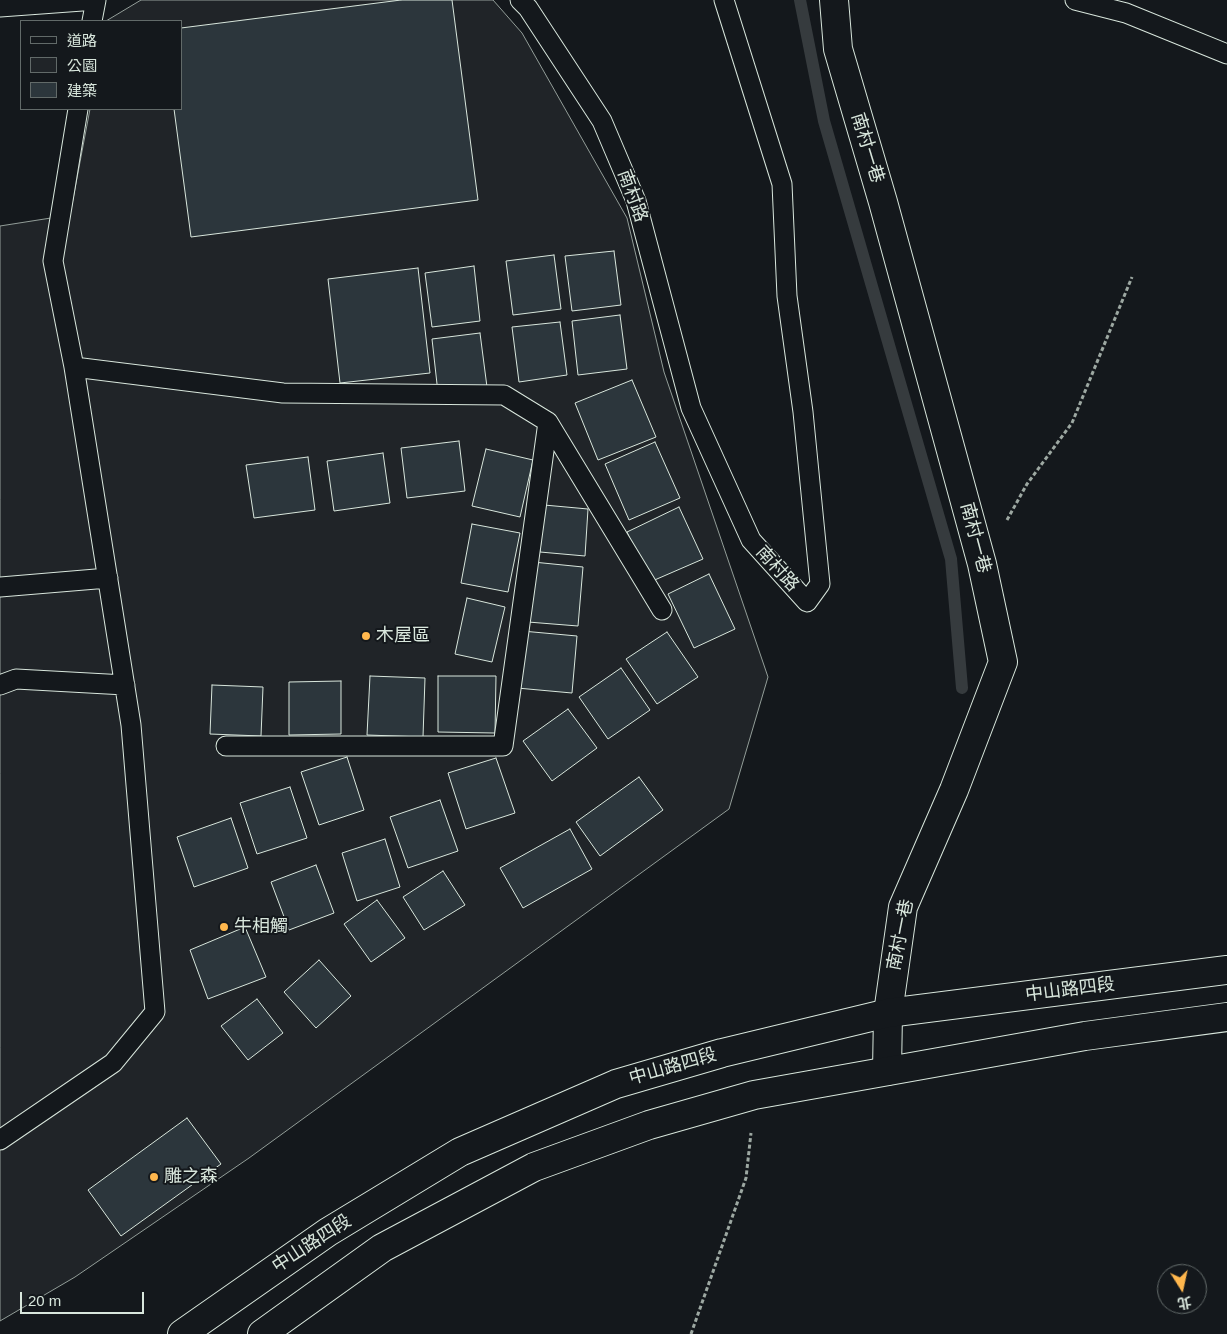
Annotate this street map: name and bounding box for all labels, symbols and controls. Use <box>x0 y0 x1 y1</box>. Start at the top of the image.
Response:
legend <box>20 20 182 110</box>
text: 道路 <box>67 32 97 49</box>
text: 公園 <box>67 57 97 74</box>
text: 建築 <box>67 82 97 99</box>
street label: 南村一巷 <box>846 110 888 186</box>
street label: 南村路 <box>613 167 651 225</box>
street label: 南村一巷 <box>955 500 995 576</box>
street label: 南村路 <box>751 542 803 596</box>
place label: 木屋區 <box>376 625 430 647</box>
marker: 木屋區 <box>360 630 372 642</box>
street label: 南村一巷 <box>884 898 918 972</box>
place label: 牛相觸 <box>234 916 288 938</box>
marker: 牛相觸 <box>218 921 230 933</box>
street label: 中山路四段 <box>1024 974 1116 1006</box>
street label: 中山路四段 <box>627 1044 719 1090</box>
place label: 雕之森 <box>164 1166 218 1188</box>
marker: 雕之森 <box>148 1171 160 1183</box>
street label: 中山路四段 <box>268 1210 356 1278</box>
north arrow <box>1157 1264 1207 1314</box>
scale bar <box>22 1282 146 1314</box>
text: 20 m <box>28 1292 61 1309</box>
text: 北 <box>1176 1294 1193 1312</box>

